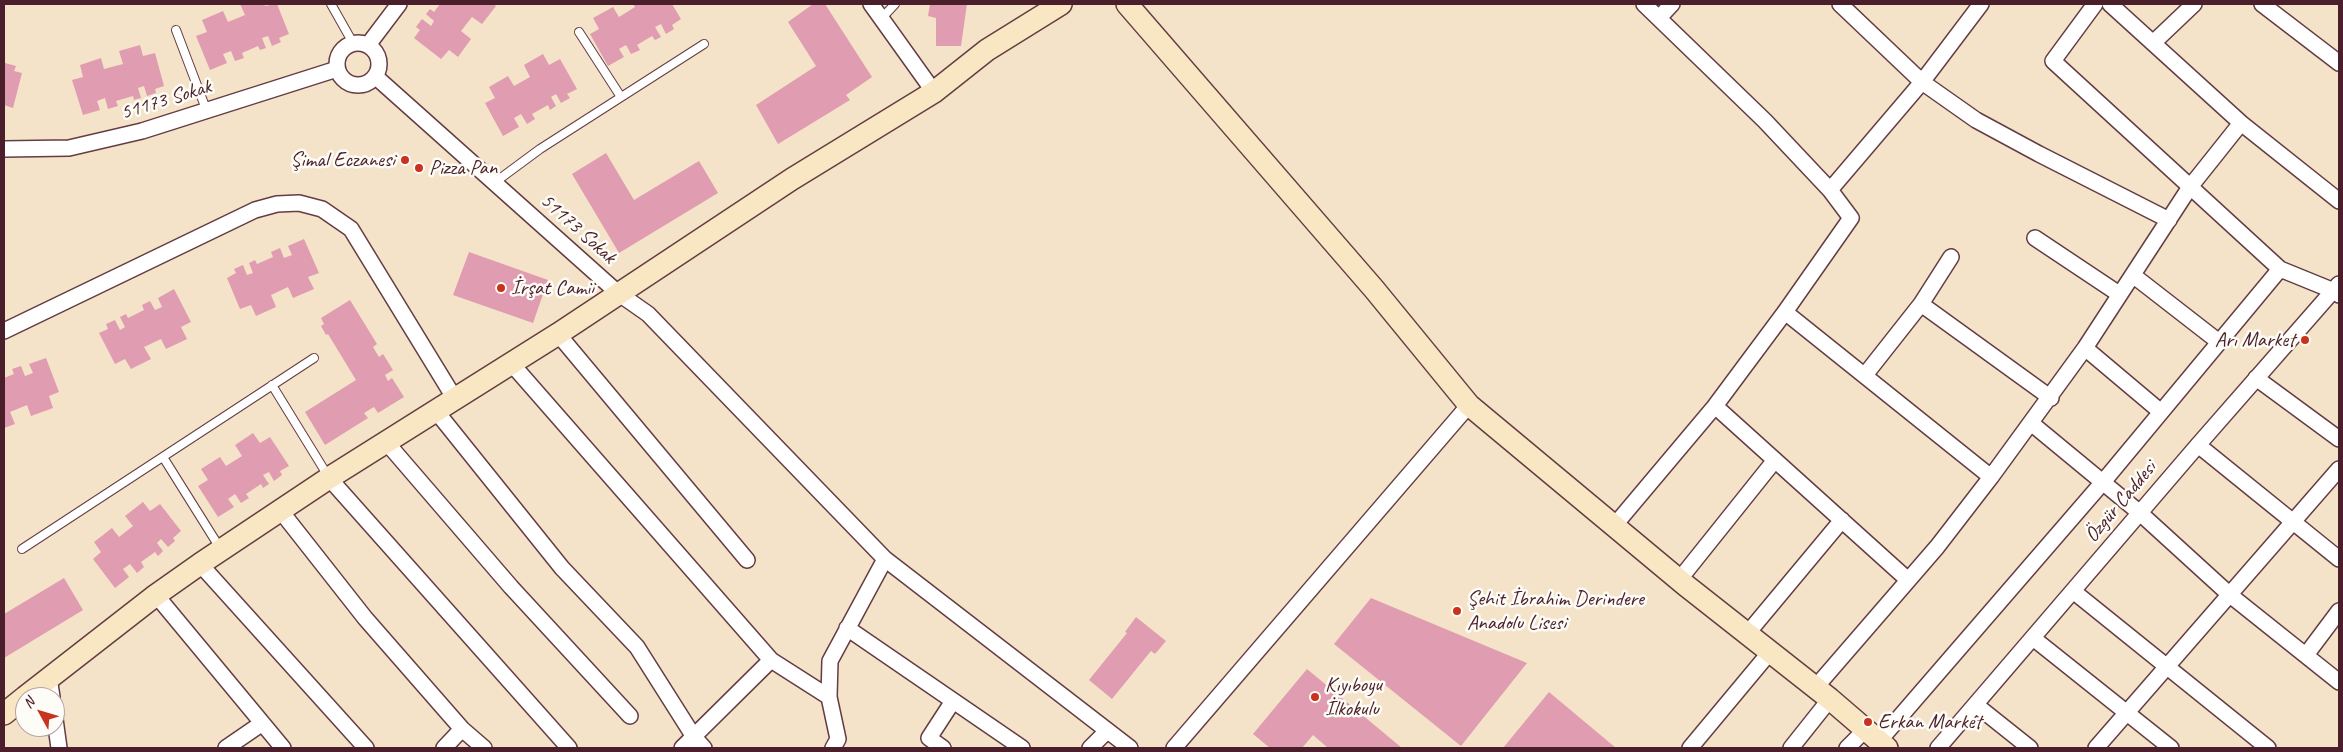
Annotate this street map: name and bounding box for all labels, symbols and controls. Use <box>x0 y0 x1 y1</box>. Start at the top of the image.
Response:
street label: 51173 Sokak <box>118 74 214 126</box>
place label: Şimal Eczanesi <box>290 147 395 173</box>
marker: Şimal Eczanesi <box>399 154 411 166</box>
place label: Pizza Pan <box>429 155 497 181</box>
marker: Pizza Pan <box>413 162 425 174</box>
street label: 51173 Sokak <box>535 188 621 270</box>
place label: İrşat Camii <box>511 275 594 301</box>
marker: İrşat Camii <box>495 282 507 294</box>
place label: Arı Market <box>2215 327 2295 353</box>
marker: Arı Market <box>2299 334 2311 346</box>
street label: Özgür Caddesi <box>2080 456 2162 548</box>
place label: Şehit İbrahim Derindere Anadolu Lisesi <box>1467 586 1644 636</box>
marker: Şehit İbrahim Derindere Anadolu Lisesi <box>1451 605 1463 617</box>
place label: Kıyıboyu İlkokulu <box>1325 672 1382 722</box>
north arrow <box>15 687 65 737</box>
marker: Kıyıboyu İlkokulu <box>1309 691 1321 703</box>
text: N <box>19 694 38 712</box>
place label: Erkan Market <box>1878 709 1981 735</box>
marker: Erkan Market <box>1862 716 1874 728</box>

